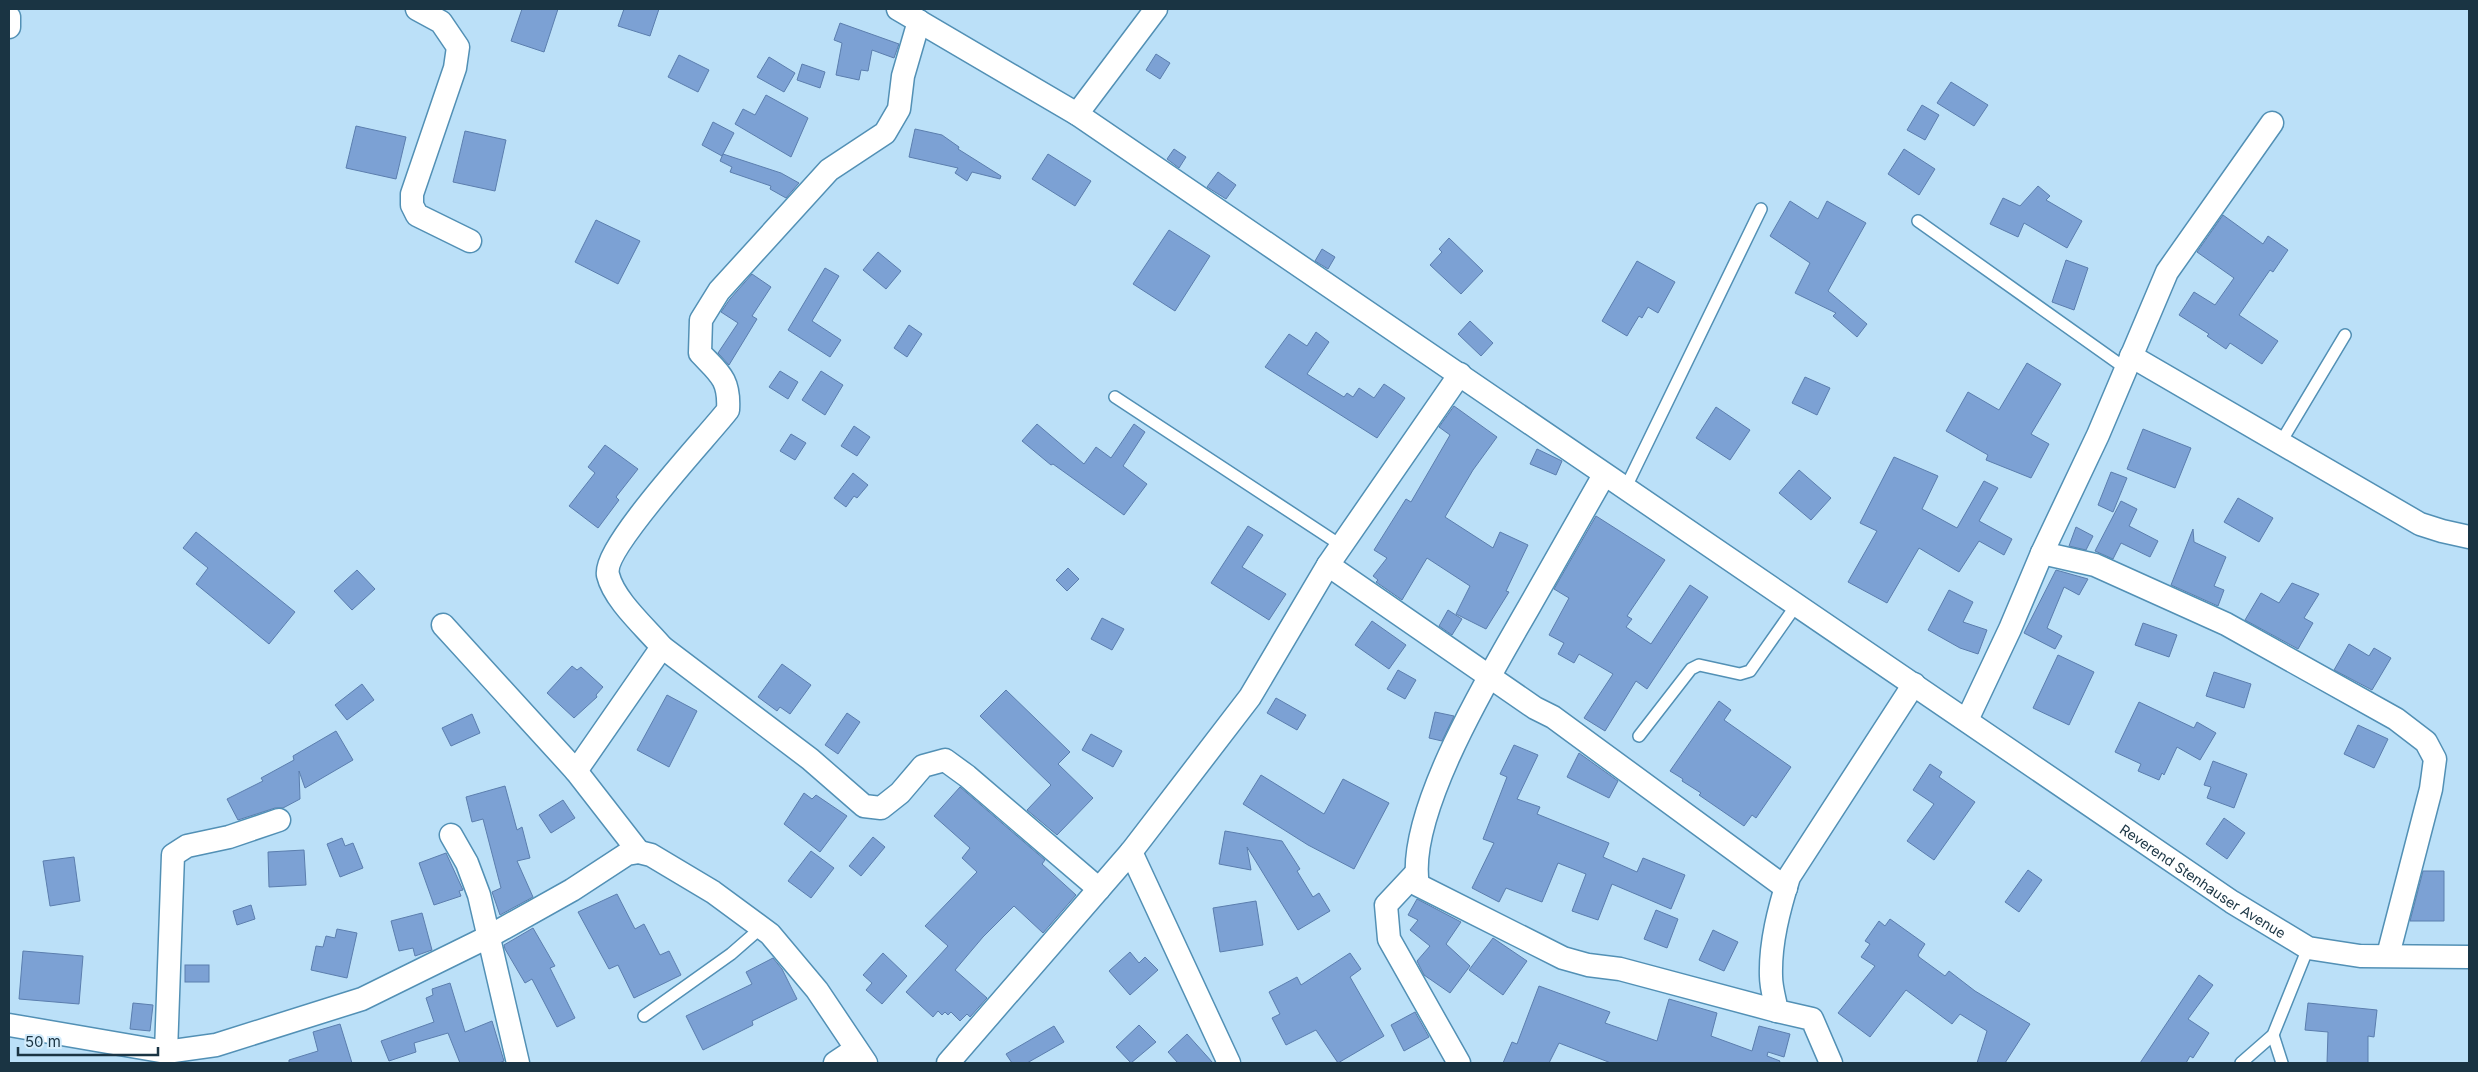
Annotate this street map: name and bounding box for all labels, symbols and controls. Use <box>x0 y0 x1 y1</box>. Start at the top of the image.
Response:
street label: Reverend Stenhauser Avenue <box>2117 820 2289 941</box>
scale bar <box>18 1024 158 1056</box>
text: 50 m <box>25 1032 61 1051</box>

